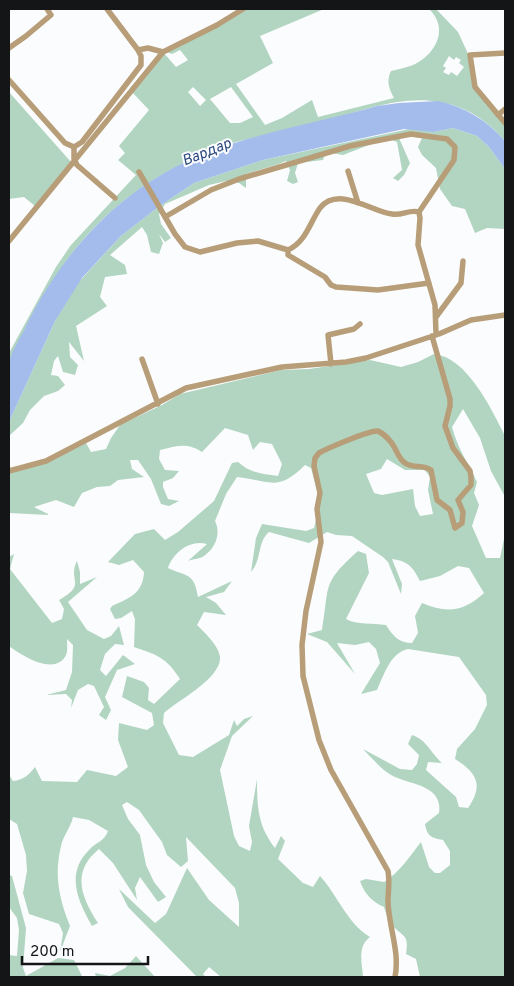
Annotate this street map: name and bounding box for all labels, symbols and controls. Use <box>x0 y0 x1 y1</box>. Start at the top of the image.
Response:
water label: Вардар <box>180 134 235 171</box>
scale bar <box>22 934 149 966</box>
text: 200 m <box>30 943 75 962</box>

